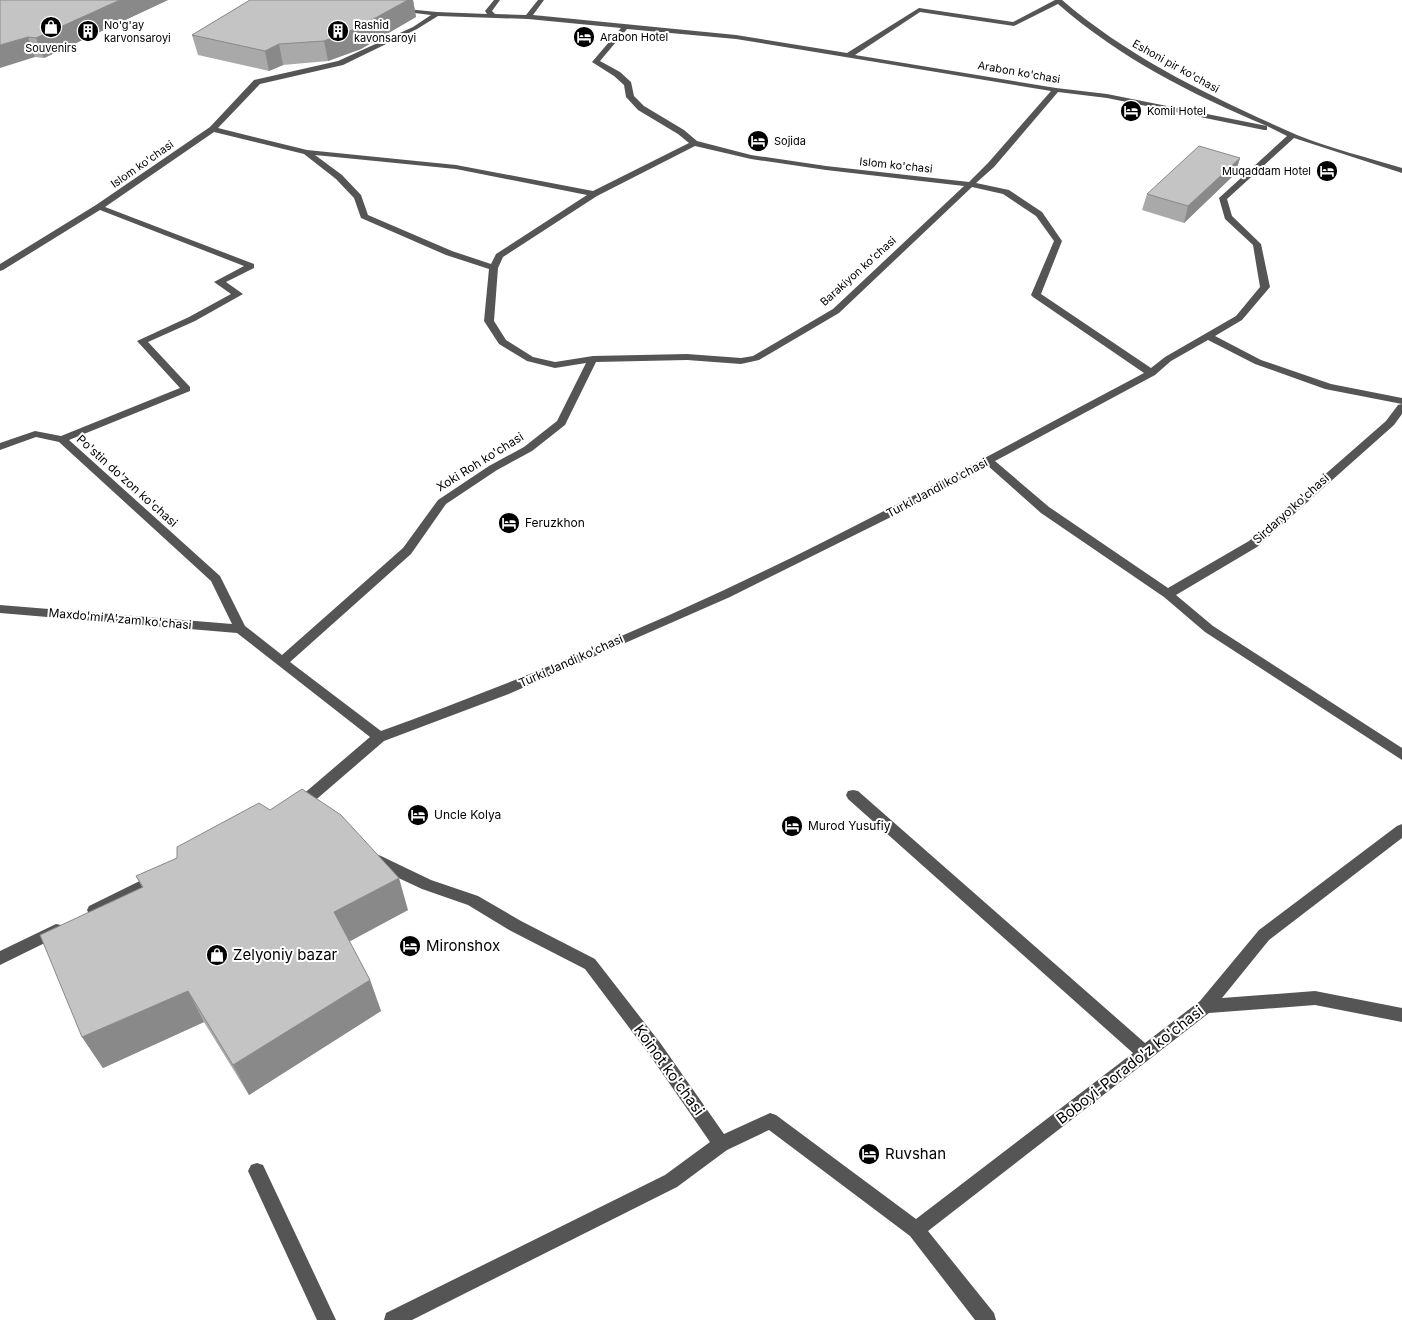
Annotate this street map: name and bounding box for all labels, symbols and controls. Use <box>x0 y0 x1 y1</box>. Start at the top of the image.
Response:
shop icon: Souvenirs <box>39 15 63 39</box>
place label: No'g'ay karvonsaroyi <box>104 18 171 45</box>
place label: Rashid kavonsaroyi <box>354 18 416 45</box>
building icon: No'g'ay karvonsaroyi <box>76 19 100 43</box>
building icon: Rashid kavonsaroyi <box>326 19 350 43</box>
hotel icon: Arabon Hotel <box>572 25 596 49</box>
place label: Arabon Hotel <box>600 30 668 44</box>
street label: Eshoni pir ko'chasi <box>1130 36 1222 96</box>
place label: Souvenirs <box>25 41 77 55</box>
street label: Arabon ko'chasi <box>977 58 1061 86</box>
hotel icon: Komil Hotel <box>1119 99 1143 123</box>
place label: Komil Hotel <box>1147 104 1206 118</box>
hotel icon: Sojida <box>746 129 770 153</box>
place label: Sojida <box>774 134 806 148</box>
street label: Islom ko'chasi <box>108 137 176 191</box>
street label: Islom ko'chasi <box>859 154 933 176</box>
hotel icon: Muqaddam Hotel <box>1315 159 1339 183</box>
place label: Muqaddam Hotel <box>1222 164 1311 178</box>
street label: Barakiyon ko'chasi <box>817 233 899 309</box>
street label: Xoki Roh ko'chasi <box>433 429 526 494</box>
street label: Po'stin do'zon ko'chasi <box>74 431 181 530</box>
street label: Turki Jandi ko'chasi <box>884 454 990 521</box>
street label: Sirdaryo ko'chasi <box>1249 470 1332 547</box>
hotel icon: Feruzkhon <box>497 511 521 535</box>
place label: Feruzkhon <box>525 515 585 530</box>
street label: Maxdo'mi A'zam ko'chasi <box>48 605 192 632</box>
street label: Turki Jandi ko'chasi <box>516 631 625 690</box>
hotel icon: Uncle Kolya <box>406 803 430 827</box>
place label: Uncle Kolya <box>434 807 501 822</box>
hotel icon: Murod Yusufiy <box>780 814 804 838</box>
place label: Murod Yusufiy <box>808 818 891 833</box>
hotel icon: Mironshox <box>398 934 422 958</box>
place label: Mironshox <box>426 936 500 955</box>
shop icon: Zelyoniy bazar <box>205 943 229 967</box>
place label: Zelyoniy bazar <box>233 945 338 964</box>
street label: Boboyi-Porado'z ko'chasi <box>1052 1001 1207 1128</box>
street label: Koinot ko'chasi <box>630 1021 709 1119</box>
hotel icon: Ruvshan <box>857 1142 881 1166</box>
place label: Ruvshan <box>885 1144 946 1163</box>

